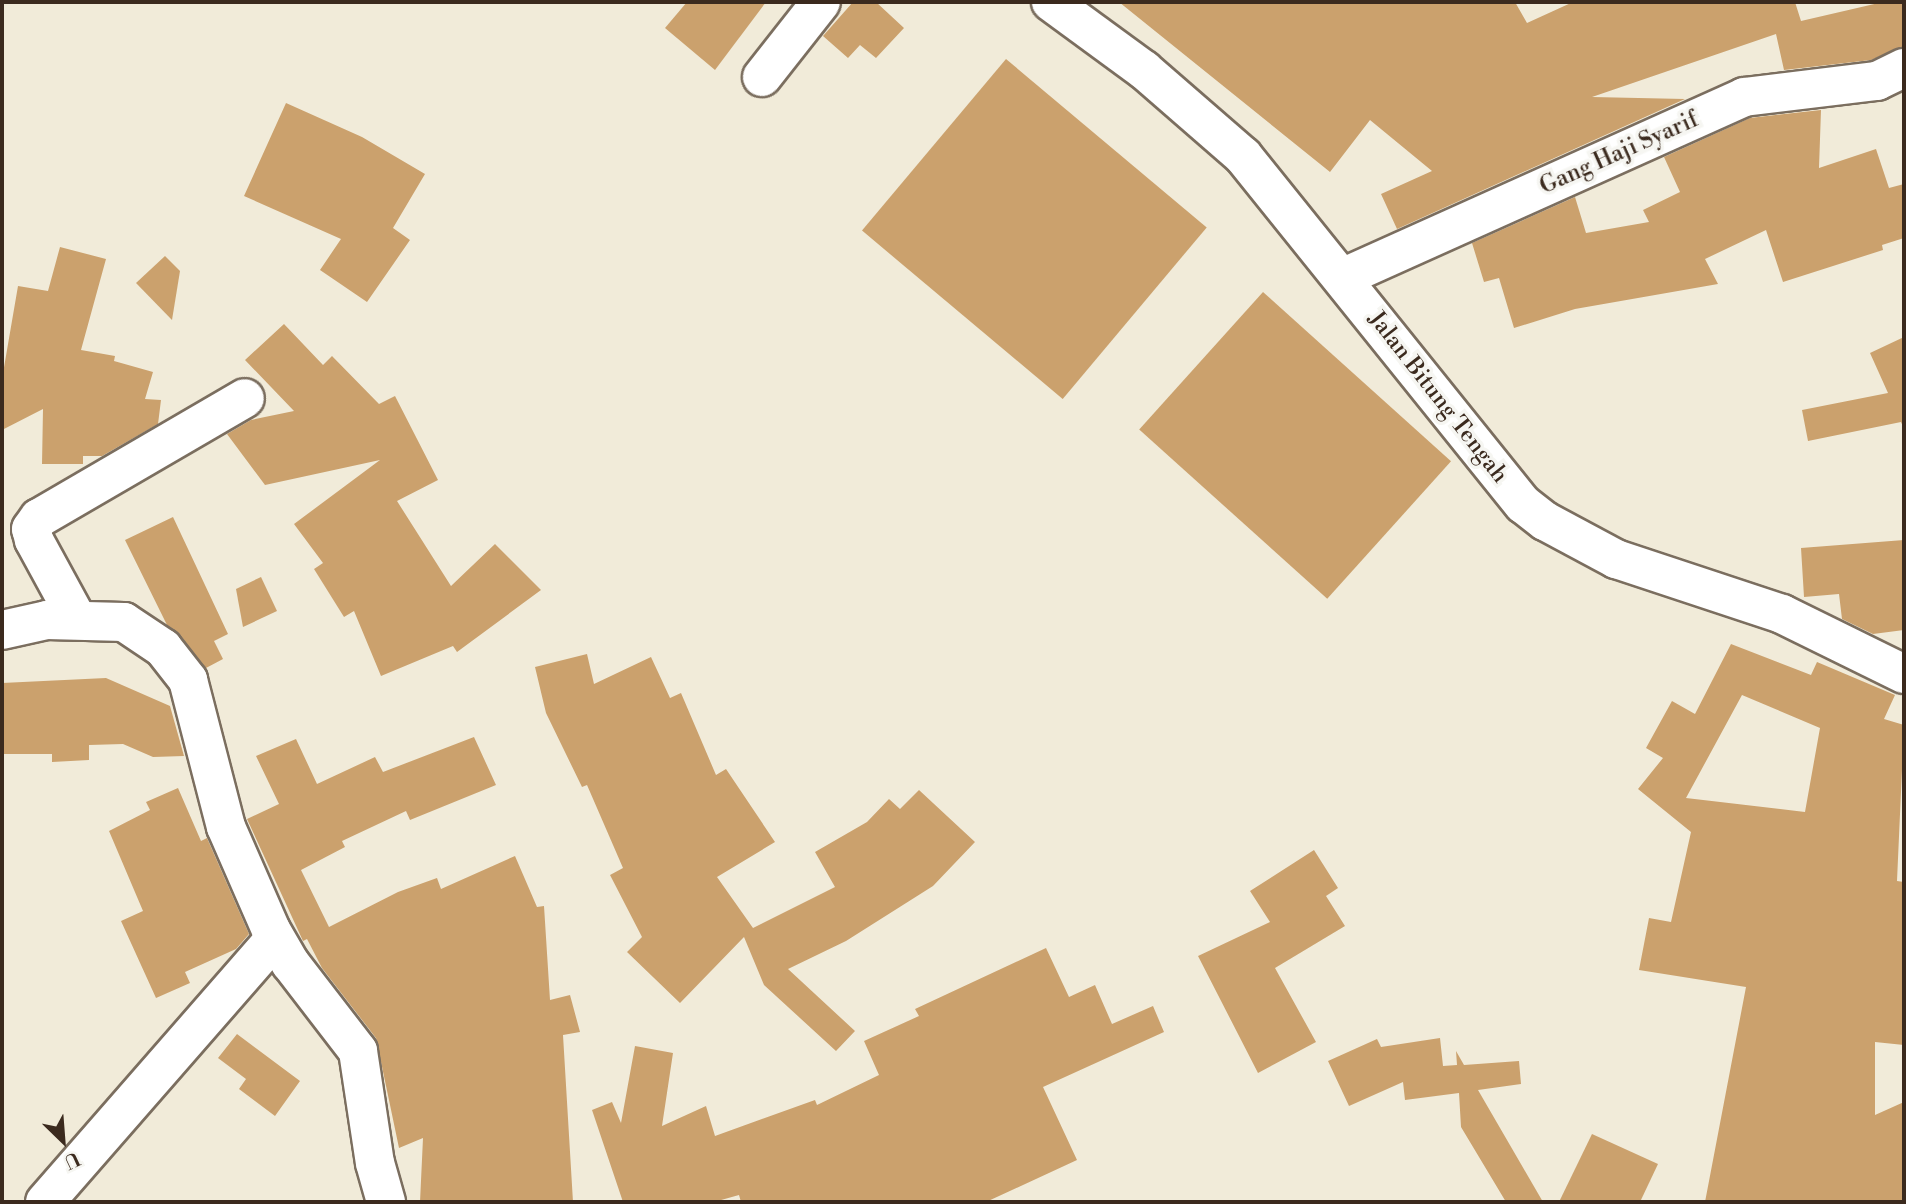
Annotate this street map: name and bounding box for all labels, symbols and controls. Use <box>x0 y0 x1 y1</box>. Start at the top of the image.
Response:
street label: Gang Haji Syarif <box>1535 106 1703 200</box>
street label: Jalan Bitung Tengah <box>1362 306 1514 488</box>
north arrow <box>28 1106 98 1176</box>
text: U <box>60 1146 84 1174</box>

